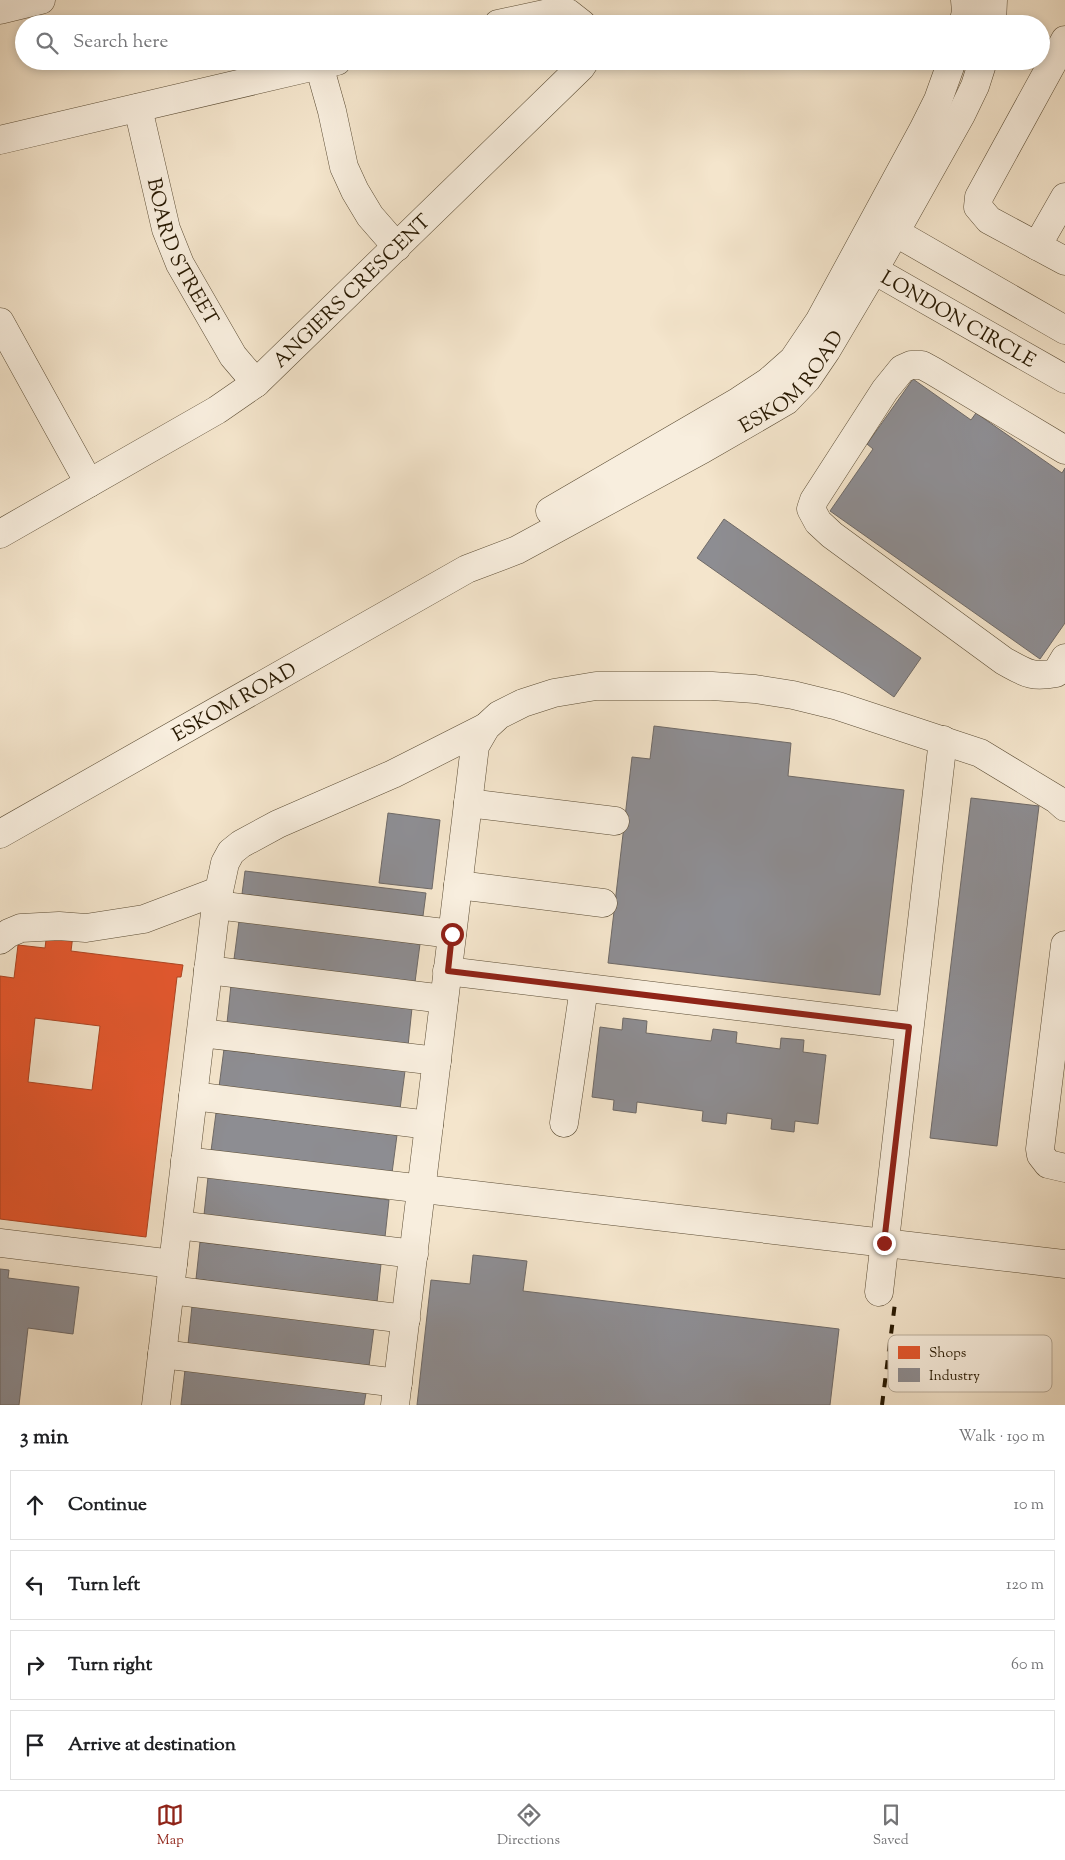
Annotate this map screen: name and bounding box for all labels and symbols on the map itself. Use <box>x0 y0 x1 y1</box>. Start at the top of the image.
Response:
street label: BOARD STREET <box>138 175 224 332</box>
street label: ANGIERS CRESCENT <box>267 209 438 376</box>
street label: LONDON CIRCLE <box>875 265 1040 376</box>
street label: ESKOM ROAD <box>735 326 852 442</box>
street label: ESKOM ROAD <box>168 656 303 750</box>
route start <box>441 923 464 946</box>
route end <box>873 1232 896 1255</box>
legend <box>888 1335 1052 1392</box>
text: Shops <box>929 1344 966 1364</box>
text: Industry <box>929 1367 980 1387</box>

